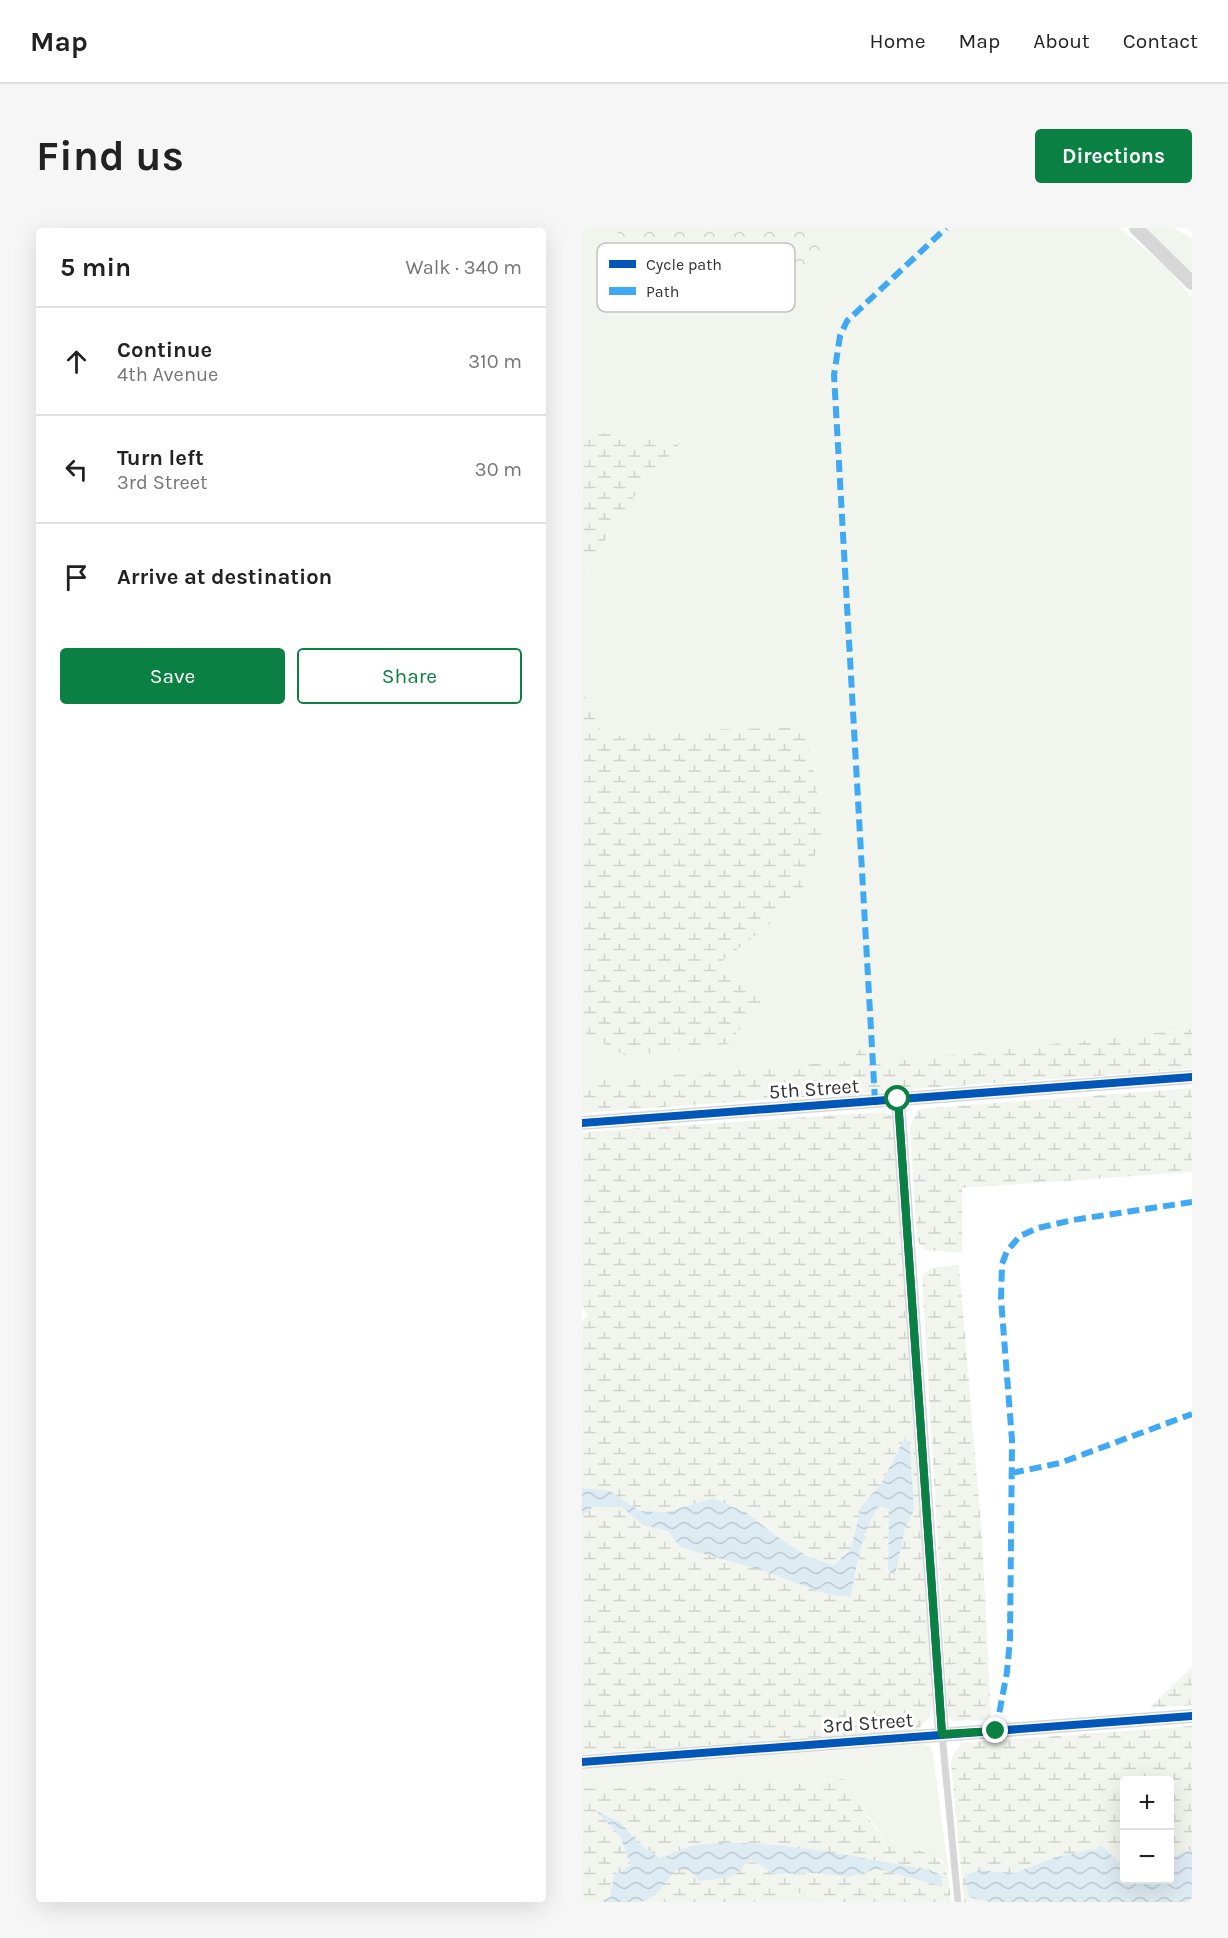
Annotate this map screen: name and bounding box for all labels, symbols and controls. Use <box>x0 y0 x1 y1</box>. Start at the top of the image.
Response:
text: Map <box>30 25 88 58</box>
text: Home <box>870 29 926 53</box>
text: Map <box>959 29 1000 53</box>
text: About <box>1033 29 1090 53</box>
text: Contact <box>1123 29 1198 53</box>
button: Directions <box>1035 129 1192 183</box>
text: Find us <box>36 131 184 181</box>
legend <box>597 243 795 312</box>
text: 5 min <box>60 252 131 283</box>
text: Cycle path <box>646 255 722 274</box>
text: Walk · 340 m <box>406 256 522 279</box>
text: Path <box>646 282 679 301</box>
text: Continue <box>117 337 212 363</box>
icon: ahead <box>60 345 93 378</box>
text: 310 m <box>468 350 522 373</box>
text: 4th Avenue <box>117 363 218 386</box>
text: Turn left <box>117 445 204 471</box>
icon: left <box>60 453 93 486</box>
text: 30 m <box>475 458 522 481</box>
text: 3rd Street <box>117 471 208 494</box>
icon: arrive <box>60 561 93 594</box>
text: Arrive at destination <box>117 564 332 590</box>
button: Save <box>60 648 285 704</box>
button: Share <box>297 648 522 704</box>
street label: 5th Street <box>768 1074 860 1104</box>
route start <box>884 1085 910 1111</box>
street label: 3rd Street <box>822 1708 914 1738</box>
route end <box>982 1717 1008 1743</box>
map controls <box>1120 1776 1174 1884</box>
button: + <box>1120 1776 1174 1830</box>
button: − <box>1120 1830 1174 1884</box>

